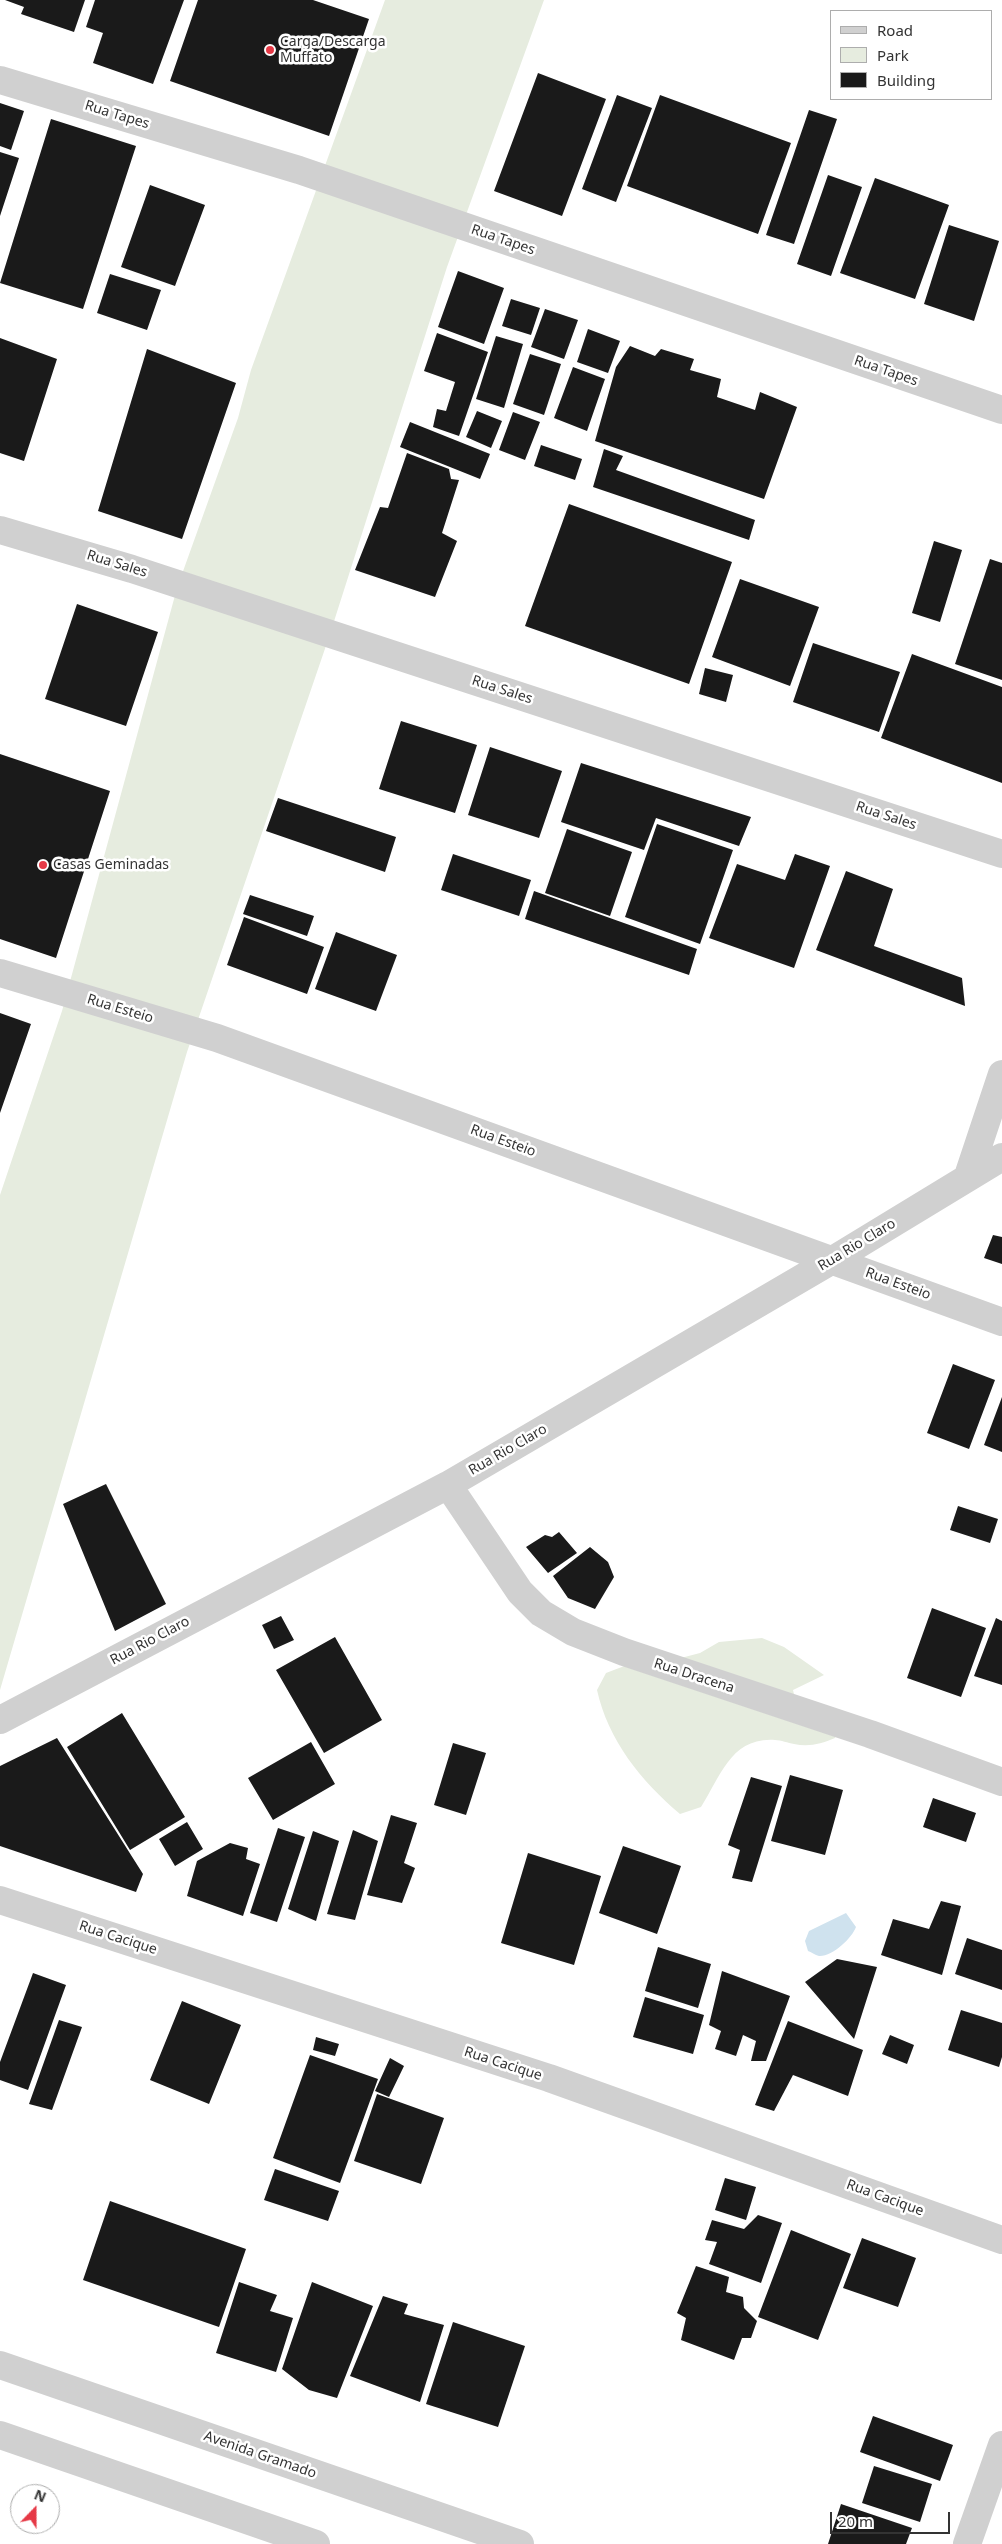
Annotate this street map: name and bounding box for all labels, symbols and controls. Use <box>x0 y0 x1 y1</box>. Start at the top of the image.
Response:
legend <box>830 10 992 100</box>
text: Road <box>877 20 913 40</box>
place label: Carga/Descarga Muffato <box>280 34 386 66</box>
marker: Carga/Descarga Muffato <box>264 44 276 56</box>
text: Park <box>877 45 909 65</box>
text: Building <box>877 70 935 90</box>
street label: Rua Tapes <box>83 97 151 133</box>
street label: Rua Tapes <box>469 221 537 259</box>
street label: Rua Tapes <box>852 352 920 390</box>
street label: Rua Sales <box>85 547 149 581</box>
street label: Rua Sales <box>470 672 534 708</box>
street label: Rua Sales <box>854 798 918 834</box>
place label: Casas Geminadas <box>53 857 169 873</box>
marker: Casas Geminadas <box>37 859 49 871</box>
street label: Rua Esteio <box>85 991 155 1027</box>
street label: Rua Esteio <box>468 1121 538 1161</box>
street label: Rua Rio Claro <box>815 1215 899 1275</box>
street label: Rua Esteio <box>863 1264 933 1304</box>
street label: Rua Rio Claro <box>466 1421 550 1479</box>
street label: Rua Rio Claro <box>107 1613 193 1669</box>
street label: Rua Dracena <box>652 1655 736 1697</box>
street label: Rua Cacique <box>77 1917 159 1959</box>
street label: Rua Cacique <box>462 2043 544 2085</box>
street label: Rua Cacique <box>844 2176 926 2220</box>
street label: Avenida Gramado <box>202 2428 318 2482</box>
north arrow <box>10 2484 60 2534</box>
text: N <box>32 2485 49 2506</box>
scale bar <box>832 2502 952 2534</box>
text: 20 m <box>838 2511 873 2531</box>

